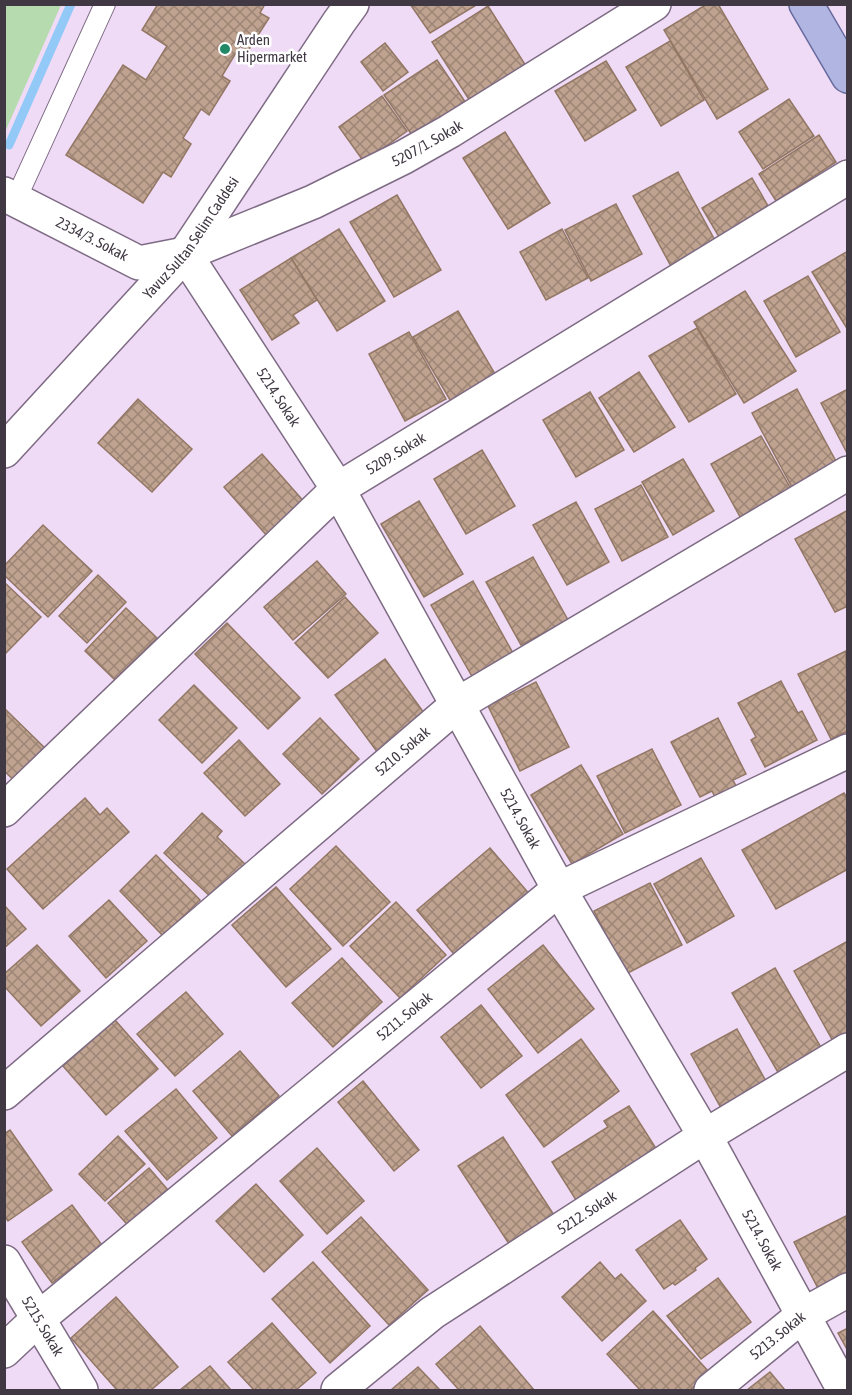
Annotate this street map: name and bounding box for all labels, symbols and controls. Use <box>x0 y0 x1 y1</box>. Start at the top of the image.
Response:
place label: Arden Hipermarket <box>237 31 307 65</box>
marker: Arden Hipermarket <box>218 42 232 56</box>
street label: 5207/1. Sokak <box>389 116 466 170</box>
street label: Yavuz Sultan Selim Caddesi <box>139 173 242 302</box>
street label: 2334/3. Sokak <box>53 213 132 264</box>
street label: 5214. Sokak <box>253 365 304 430</box>
street label: 5209. Sokak <box>363 428 429 478</box>
street label: 5210. Sokak <box>372 723 433 779</box>
street label: 5214. Sokak <box>497 785 544 852</box>
street label: 5211. Sokak <box>373 988 436 1044</box>
street label: 5212. Sokak <box>554 1187 619 1237</box>
street label: 5214. Sokak <box>739 1207 786 1273</box>
street label: 5215. Sokak <box>19 1293 68 1359</box>
street label: 5213. Sokak <box>746 1307 809 1363</box>

